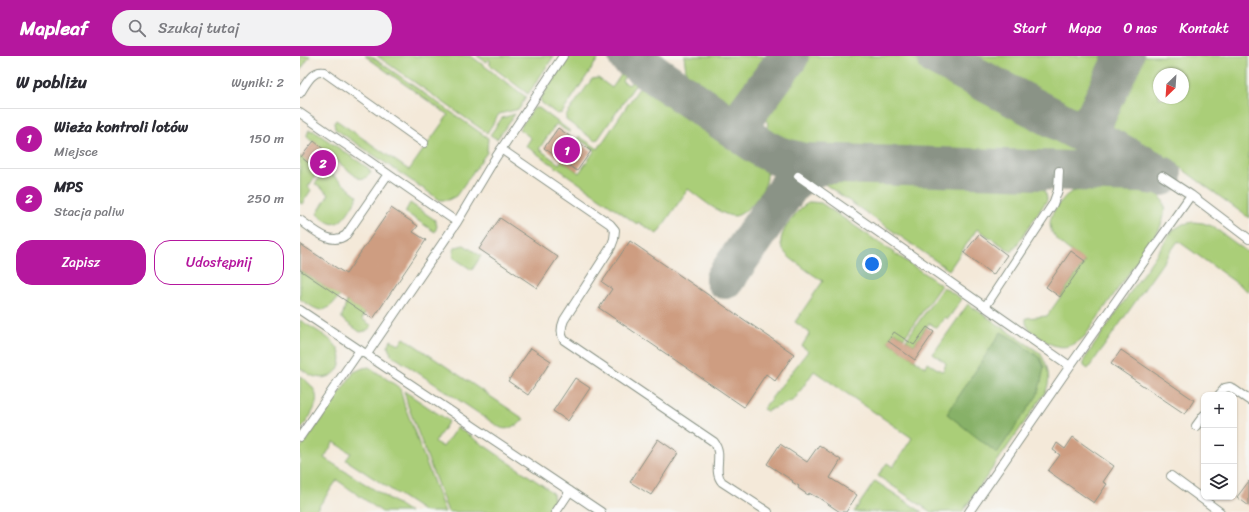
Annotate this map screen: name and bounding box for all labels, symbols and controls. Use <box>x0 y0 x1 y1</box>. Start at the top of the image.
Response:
search box <box>112 10 392 46</box>
text: Mapleaf <box>20 12 88 45</box>
text: Szukaj tutaj <box>158 15 239 41</box>
text: Start <box>1013 16 1047 41</box>
text: Mapa <box>1069 16 1101 41</box>
text: O nas <box>1123 16 1157 41</box>
text: Kontakt <box>1179 16 1229 41</box>
icon: search <box>126 17 148 39</box>
text: W pobliżu <box>16 67 87 97</box>
north arrow <box>1153 68 1189 104</box>
text: Wyniki: 2 <box>231 71 284 94</box>
text: Wieża kontroli lotów <box>54 114 188 140</box>
text: 1 <box>26 127 32 150</box>
text: 150 m <box>249 127 284 150</box>
pin: 1 <box>554 135 580 165</box>
text: Miejsce <box>54 140 98 163</box>
pin: 2 <box>310 148 336 178</box>
text: MPS <box>54 174 83 200</box>
text: 2 <box>25 187 33 210</box>
text: 250 m <box>247 187 284 210</box>
text: Stacja paliw <box>54 200 124 223</box>
button: Zapisz <box>16 240 146 285</box>
button: Udostępnij <box>154 240 284 285</box>
your location <box>862 254 882 274</box>
map controls <box>1201 392 1237 500</box>
button: + <box>1201 392 1237 428</box>
button: − <box>1201 428 1237 464</box>
button: layers <box>1201 464 1237 500</box>

